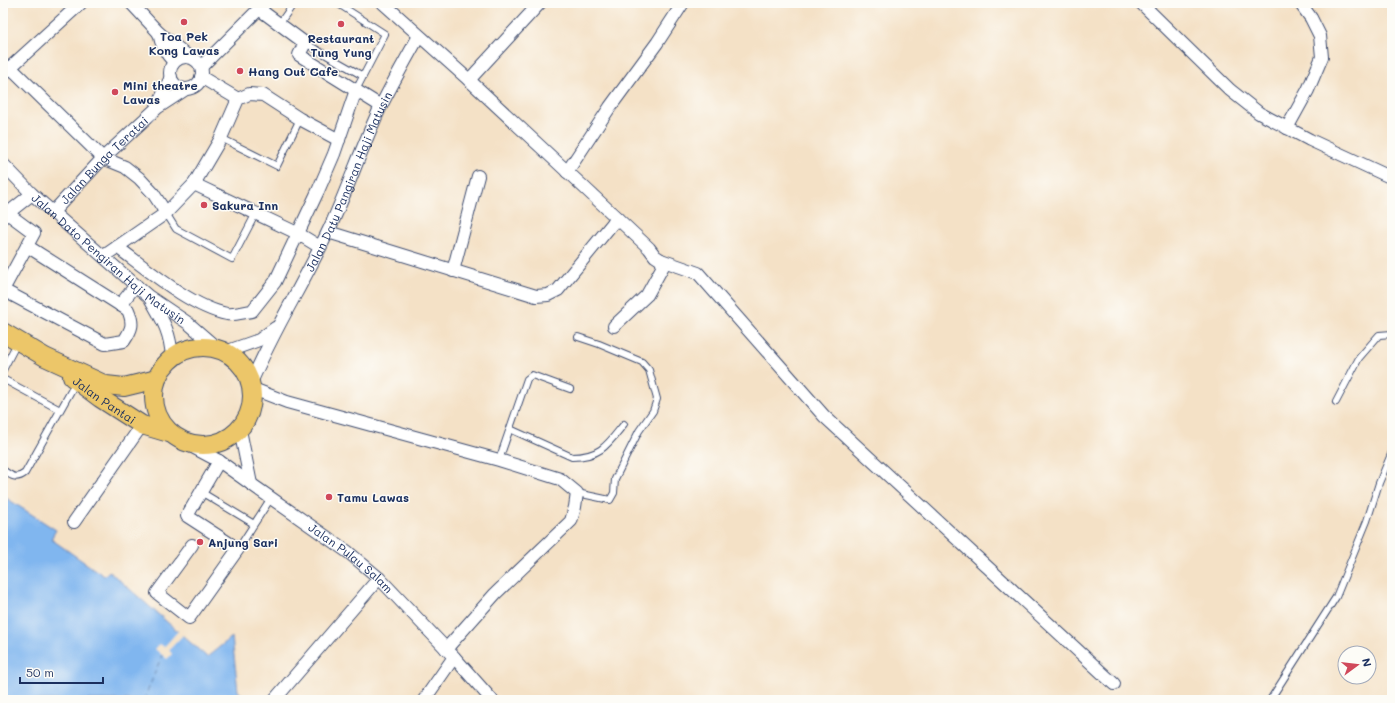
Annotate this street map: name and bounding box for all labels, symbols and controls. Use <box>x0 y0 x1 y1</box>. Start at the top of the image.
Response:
marker: Toa Pek Kong Lawas <box>179 17 189 27</box>
marker: Restaurant Tung Yung <box>336 19 346 29</box>
place label: Toa Pek Kong Lawas <box>149 28 219 58</box>
place label: Restaurant Tung Yung <box>308 30 374 60</box>
place label: Hang Out Cafe <box>248 63 338 79</box>
marker: Hang Out Cafe <box>235 66 245 76</box>
place label: Mini theatre Lawas <box>123 77 198 107</box>
marker: Mini theatre Lawas <box>110 87 120 97</box>
street label: Jalan Datu Pangiran Haji Matusin <box>301 89 395 274</box>
street label: Jalan Bunga Teratai <box>57 112 151 207</box>
street label: Jalan Dato Pengiran Haji Matusin <box>28 190 189 327</box>
place label: Sakura Inn <box>212 197 278 213</box>
marker: Sakura Inn <box>199 200 209 210</box>
street label: Jalan Pantai <box>70 373 139 427</box>
place label: Tamu Lawas <box>337 489 409 505</box>
marker: Tamu Lawas <box>324 492 334 502</box>
street label: Jalan Pulau Salam <box>306 519 397 596</box>
place label: Anjung Sari <box>208 534 278 550</box>
marker: Anjung Sari <box>195 537 205 547</box>
north arrow <box>1337 645 1377 685</box>
text: N <box>1359 656 1375 668</box>
scale bar <box>20 659 103 685</box>
text: 50 m <box>26 664 54 680</box>

